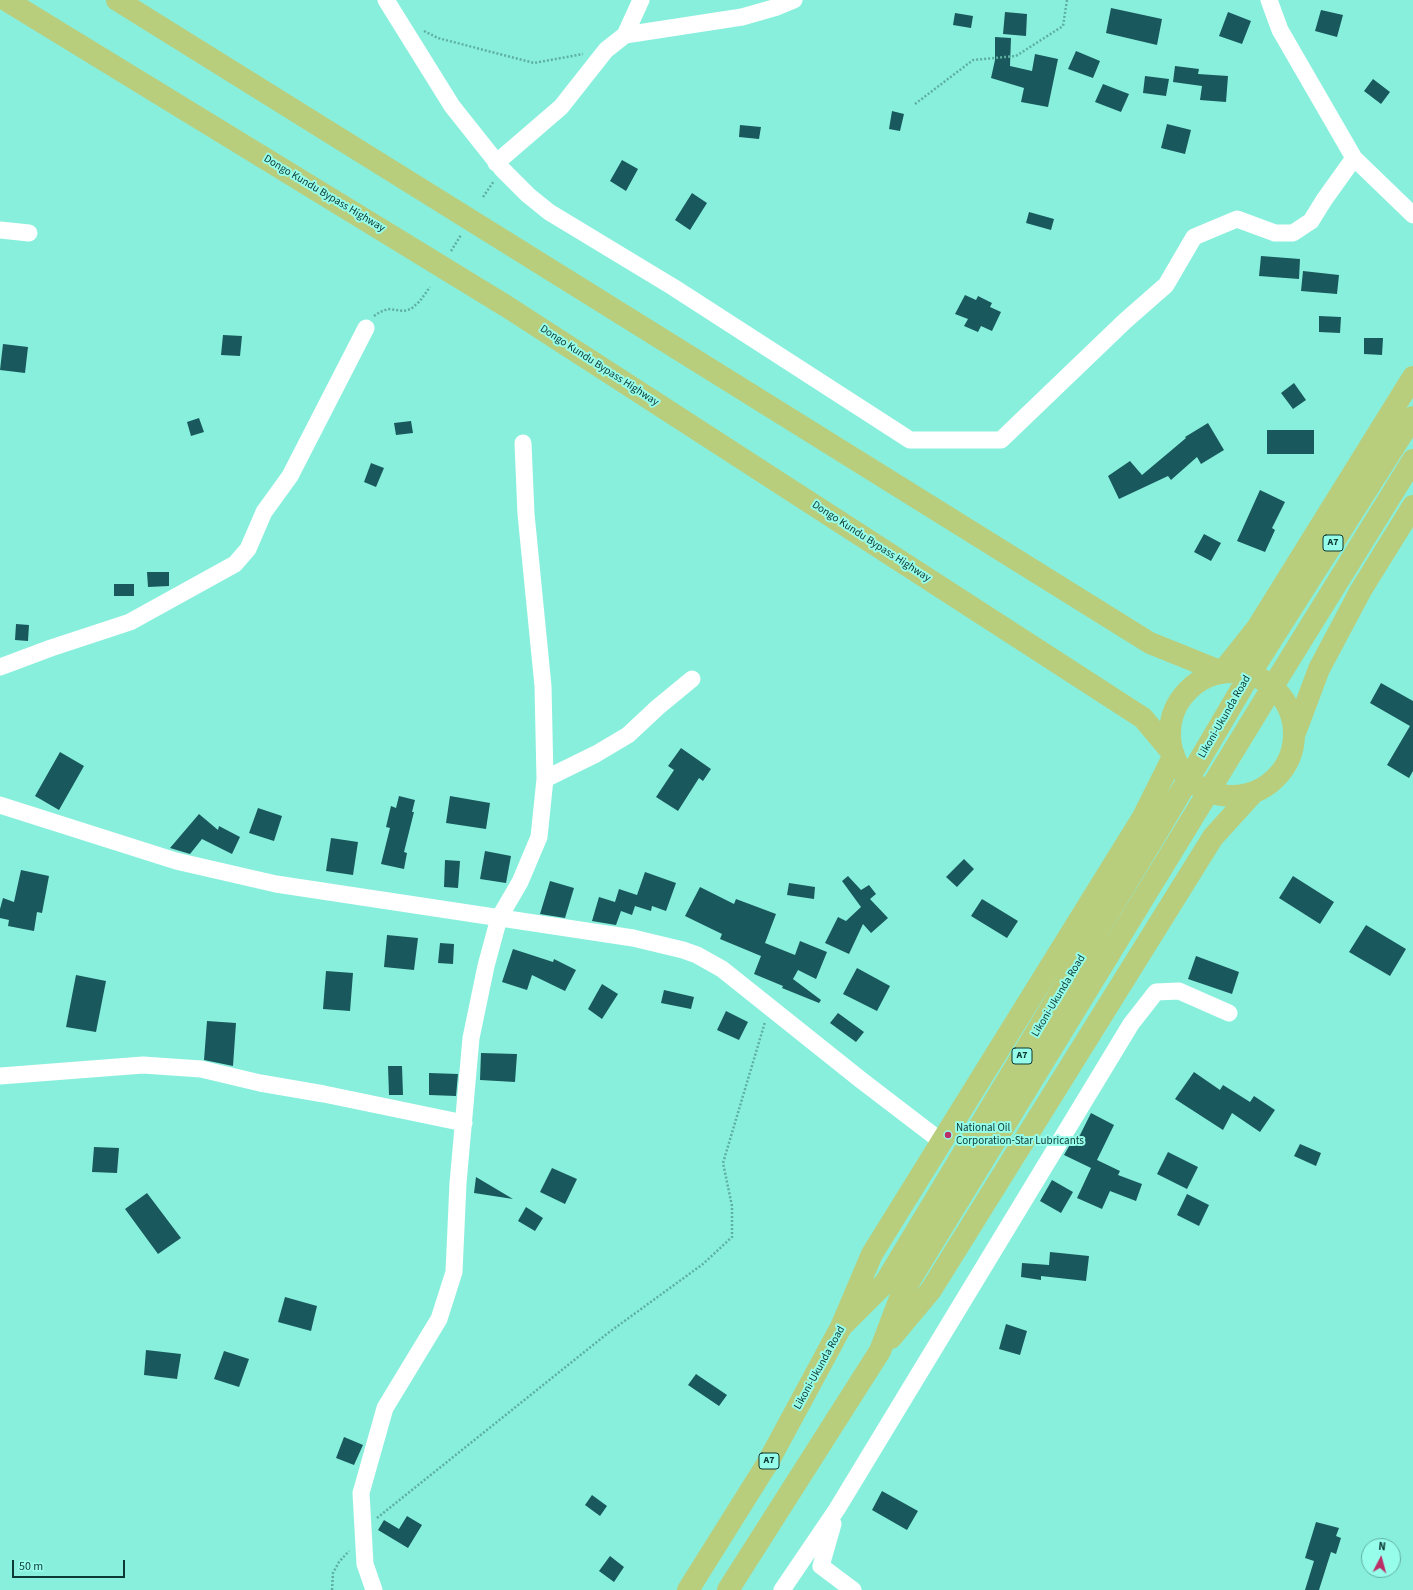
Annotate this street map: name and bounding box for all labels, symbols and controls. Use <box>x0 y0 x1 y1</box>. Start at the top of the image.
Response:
street label: Dongo Kundu Bypass Highway <box>261 153 387 235</box>
street label: Dongo Kundu Bypass Highway <box>537 323 661 409</box>
street label: Dongo Kundu Bypass Highway <box>809 499 933 585</box>
road number: A7 <box>1323 535 1343 551</box>
street label: Likoni-Ukunda Road <box>1196 673 1254 761</box>
street label: Likoni-Ukunda Road <box>1029 953 1089 1039</box>
road number: A7 <box>1012 1048 1032 1064</box>
place label: National Oil Corporation-Star Lubricants <box>956 1122 1084 1148</box>
marker: National Oil Corporation-Star Lubricants <box>943 1130 953 1140</box>
street label: Likoni-Ukunda Road <box>792 1324 848 1412</box>
road number: A7 <box>759 1453 779 1469</box>
north arrow <box>1361 1538 1401 1578</box>
text: N <box>1378 1539 1387 1554</box>
scale bar <box>14 1552 127 1578</box>
text: 50 m <box>19 1558 43 1575</box>

